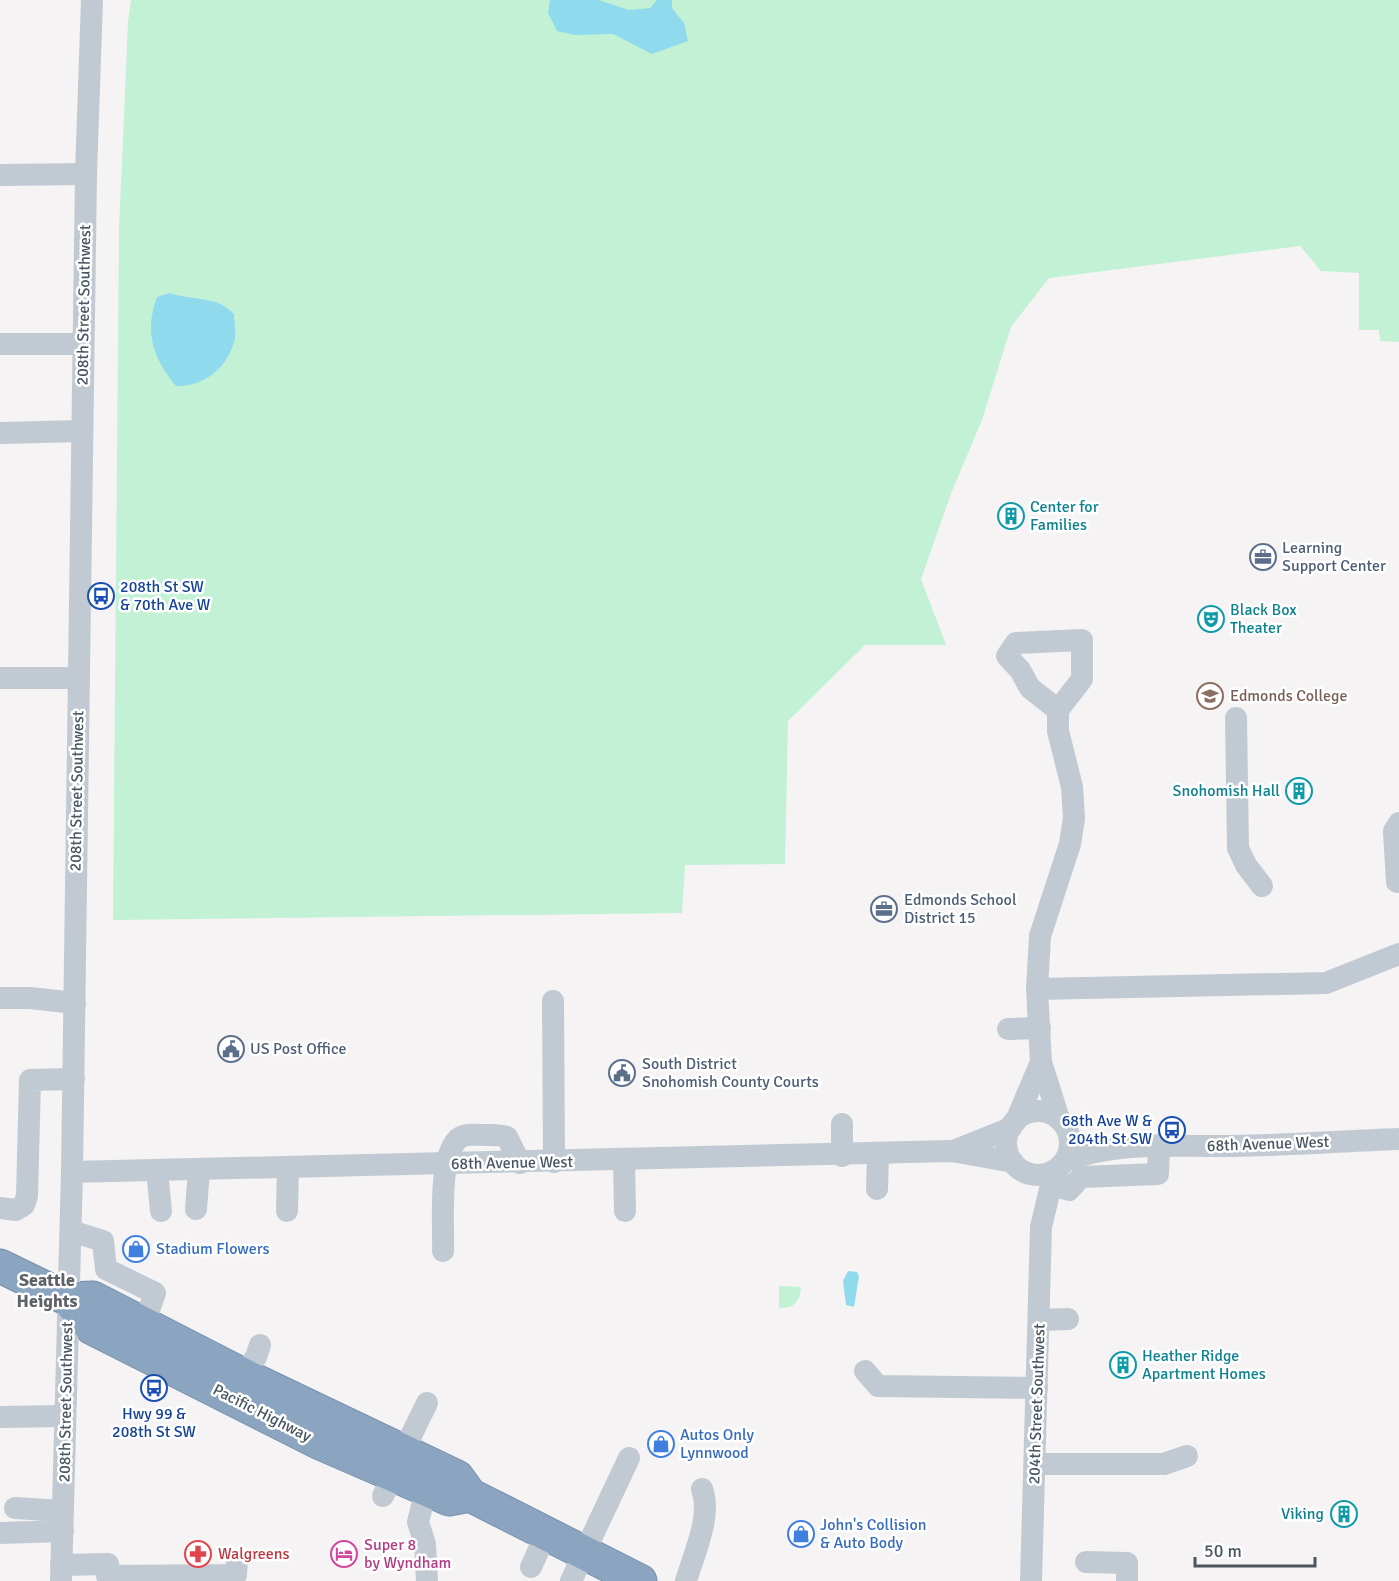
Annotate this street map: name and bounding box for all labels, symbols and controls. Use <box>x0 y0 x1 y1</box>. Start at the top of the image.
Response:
street label: 208th Street Southwest <box>73 224 95 386</box>
place label: Center for Families <box>1030 497 1099 535</box>
building icon: Center for Families <box>996 501 1026 531</box>
place label: Learning Support Center <box>1282 538 1386 576</box>
office icon: Learning Support Center <box>1248 542 1278 572</box>
place label: 208th St SW & 70th Ave W <box>120 577 211 615</box>
bus stop icon: 208th St SW & 70th Ave W <box>86 581 116 611</box>
place label: Black Box Theater <box>1230 600 1297 638</box>
theatre icon: Black Box Theater <box>1196 604 1226 634</box>
school or university icon: Edmonds College <box>1195 681 1225 711</box>
place label: Edmonds College <box>1230 686 1348 706</box>
street label: 208th Street Southwest <box>66 710 88 872</box>
building icon: Snohomish Hall <box>1284 776 1314 806</box>
place label: Snohomish Hall <box>1173 781 1280 801</box>
place label: Edmonds School District 15 <box>904 890 1017 928</box>
office icon: Edmonds School District 15 <box>869 894 899 924</box>
public building icon: US Post Office <box>216 1034 246 1064</box>
place label: US Post Office <box>250 1039 346 1059</box>
place label: South District Snohomish County Courts <box>642 1054 819 1092</box>
public building icon: South District Snohomish County Courts <box>607 1058 637 1088</box>
place label: 68th Ave W & 204th St SW <box>1062 1111 1152 1149</box>
bus stop icon: 68th Ave W & 204th St SW <box>1157 1115 1187 1145</box>
street label: 68th Avenue West <box>1207 1132 1330 1156</box>
street label: 68th Avenue West <box>451 1152 574 1174</box>
shop icon: Stadium Flowers <box>121 1234 151 1264</box>
place label: Stadium Flowers <box>156 1239 270 1259</box>
district label: Seattle Heights <box>17 1269 77 1312</box>
street label: 208th Street Southwest <box>55 1321 77 1483</box>
street label: 204th Street Southwest <box>1024 1323 1050 1485</box>
place label: Heather Ridge Apartment Homes <box>1142 1346 1266 1384</box>
building icon: Heather Ridge Apartment Homes <box>1108 1350 1138 1380</box>
bus stop icon: Hwy 99 & 208th St SW <box>139 1373 169 1403</box>
street label: Pacific Highway <box>209 1380 315 1447</box>
place label: Hwy 99 & 208th St SW <box>112 1404 196 1442</box>
place label: Autos Only Lynnwood <box>680 1425 754 1463</box>
shop icon: Autos Only Lynnwood <box>646 1429 676 1459</box>
building icon: Viking <box>1329 1499 1359 1529</box>
place label: Viking <box>1281 1504 1324 1524</box>
place label: John's Collision & Auto Body <box>820 1515 927 1553</box>
shop icon: John's Collision & Auto Body <box>786 1519 816 1549</box>
scale bar <box>1195 1530 1315 1568</box>
place label: Super 8 by Wyndham <box>364 1535 451 1573</box>
pharmacy icon: Walgreens <box>183 1539 213 1569</box>
hotel icon: Super 8 by Wyndham <box>329 1539 359 1569</box>
text: 50 m <box>1204 1540 1242 1562</box>
place label: Walgreens <box>218 1544 290 1564</box>

